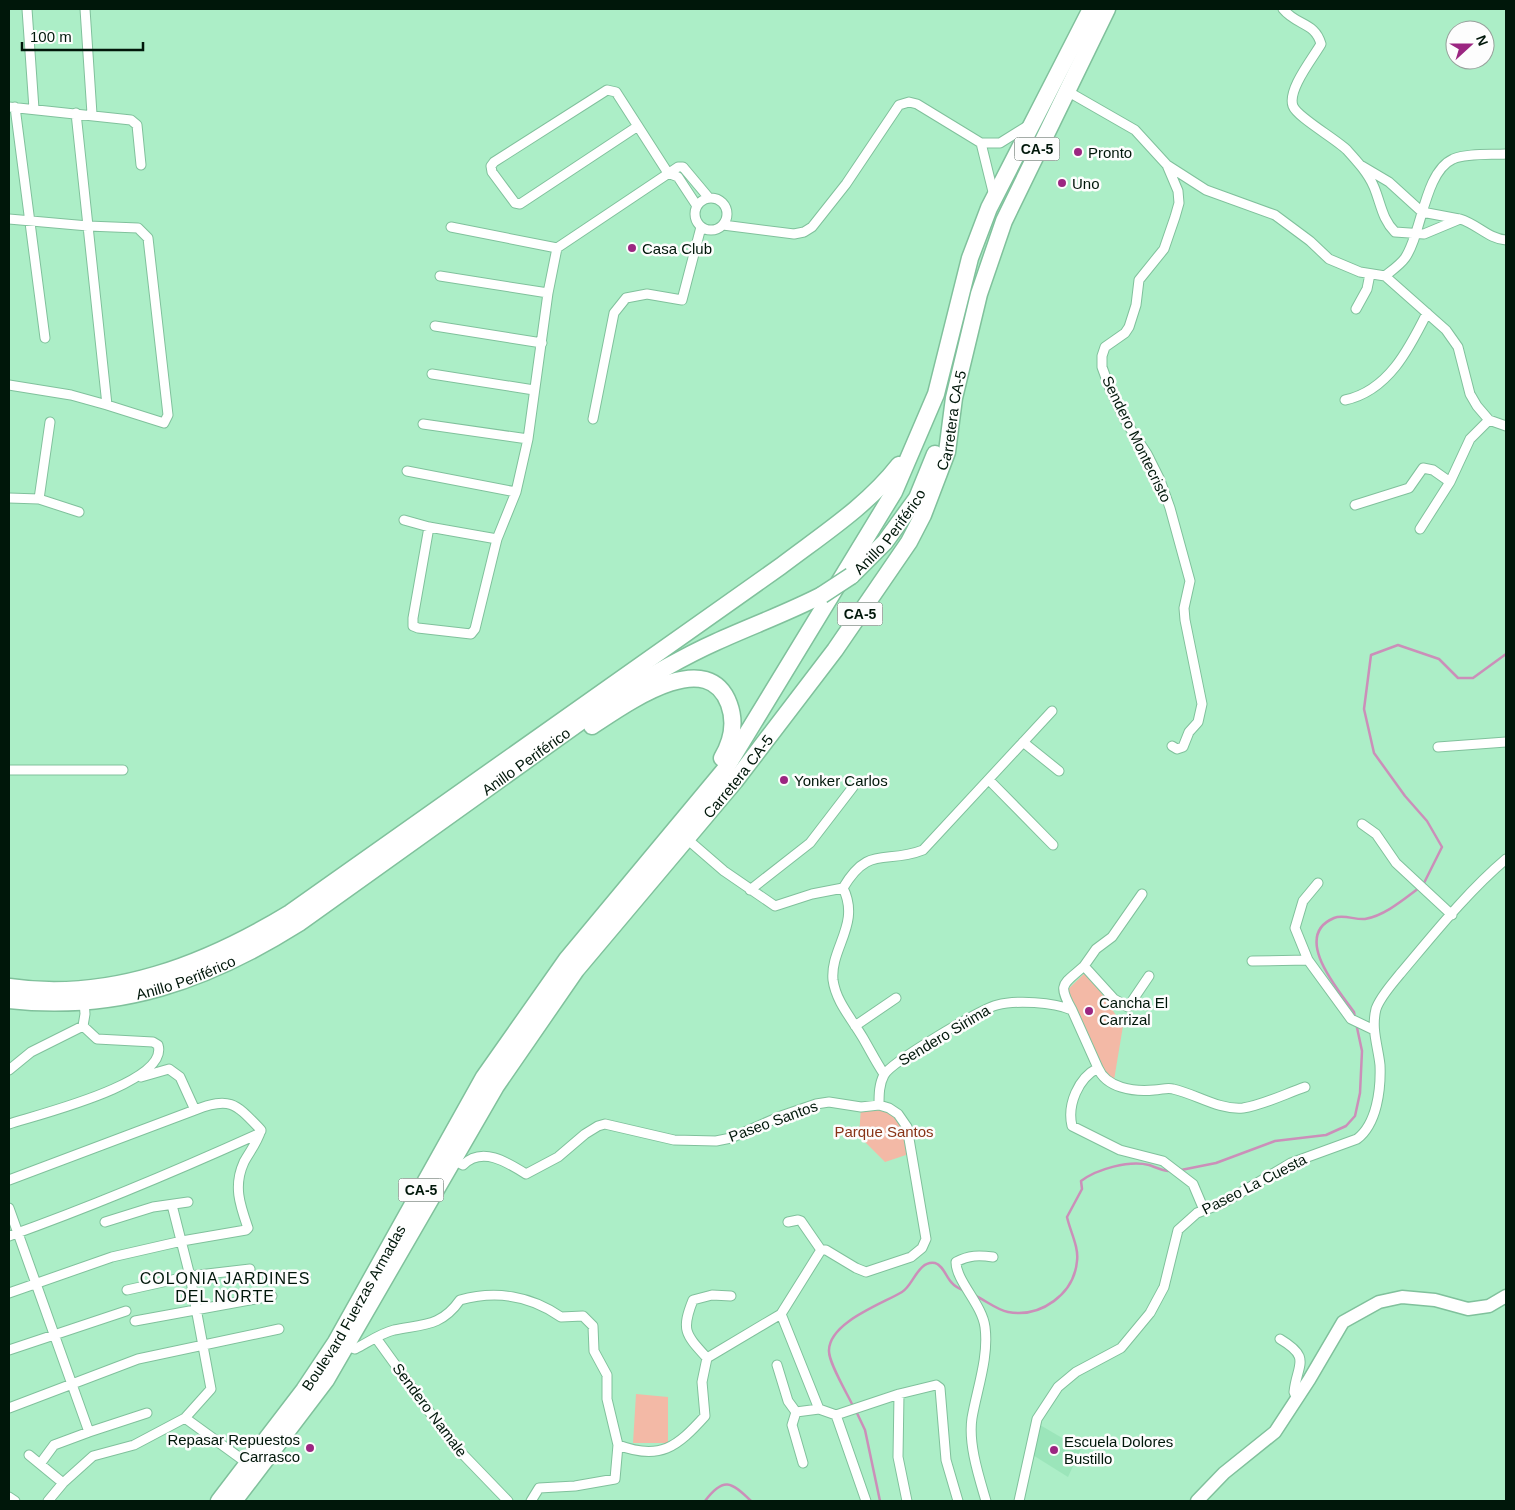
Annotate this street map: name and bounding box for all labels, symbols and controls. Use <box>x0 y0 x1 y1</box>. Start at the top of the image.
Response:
scale bar <box>22 20 144 52</box>
north arrow <box>1445 20 1495 70</box>
text: 100 m <box>30 28 72 45</box>
text: N <box>1473 33 1491 48</box>
road number: CA-5 <box>1014 138 1060 160</box>
place label: Pronto <box>1088 144 1132 161</box>
marker: Pronto <box>1072 146 1084 158</box>
place label: Uno <box>1072 175 1100 192</box>
marker: Uno <box>1056 177 1068 189</box>
place label: Casa Club <box>642 240 712 257</box>
marker: Casa Club <box>626 242 638 254</box>
street label: Carretera CA-5 <box>932 368 969 473</box>
street label: Sendero Montecristo <box>1099 373 1175 505</box>
street label: Anillo Periférico <box>850 487 928 577</box>
road number: CA-5 <box>838 602 882 626</box>
street label: Anillo Periférico <box>478 724 573 798</box>
street label: Carretera CA-5 <box>699 731 776 821</box>
place label: Yonker Carlos <box>794 772 888 789</box>
marker: Yonker Carlos <box>778 774 790 786</box>
street label: Anillo Periférico <box>134 952 238 1002</box>
place label: Cancha El Carrizal <box>1099 994 1168 1028</box>
street label: Sendero Sirima <box>895 1001 993 1069</box>
marker: Cancha El Carrizal <box>1083 1005 1095 1017</box>
street label: Paseo Santos <box>726 1097 820 1145</box>
park label: Parque Santos <box>834 1123 934 1140</box>
street label: Paseo La Cuesta <box>1199 1150 1310 1218</box>
road number: CA-5 <box>398 1178 444 1202</box>
street label: Boulevard Fuerzas Armadas <box>298 1222 408 1393</box>
district label: COLONIA JARDINES DEL NORTE <box>140 1270 310 1305</box>
street label: Sendero Namale <box>389 1360 471 1460</box>
place label: Repasar Repuestos Carrasco <box>167 1431 300 1465</box>
place label: Escuela Dolores Bustillo <box>1064 1433 1173 1467</box>
marker: Repasar Repuestos Carrasco <box>304 1442 316 1454</box>
marker: Escuela Dolores Bustillo <box>1048 1444 1060 1456</box>

